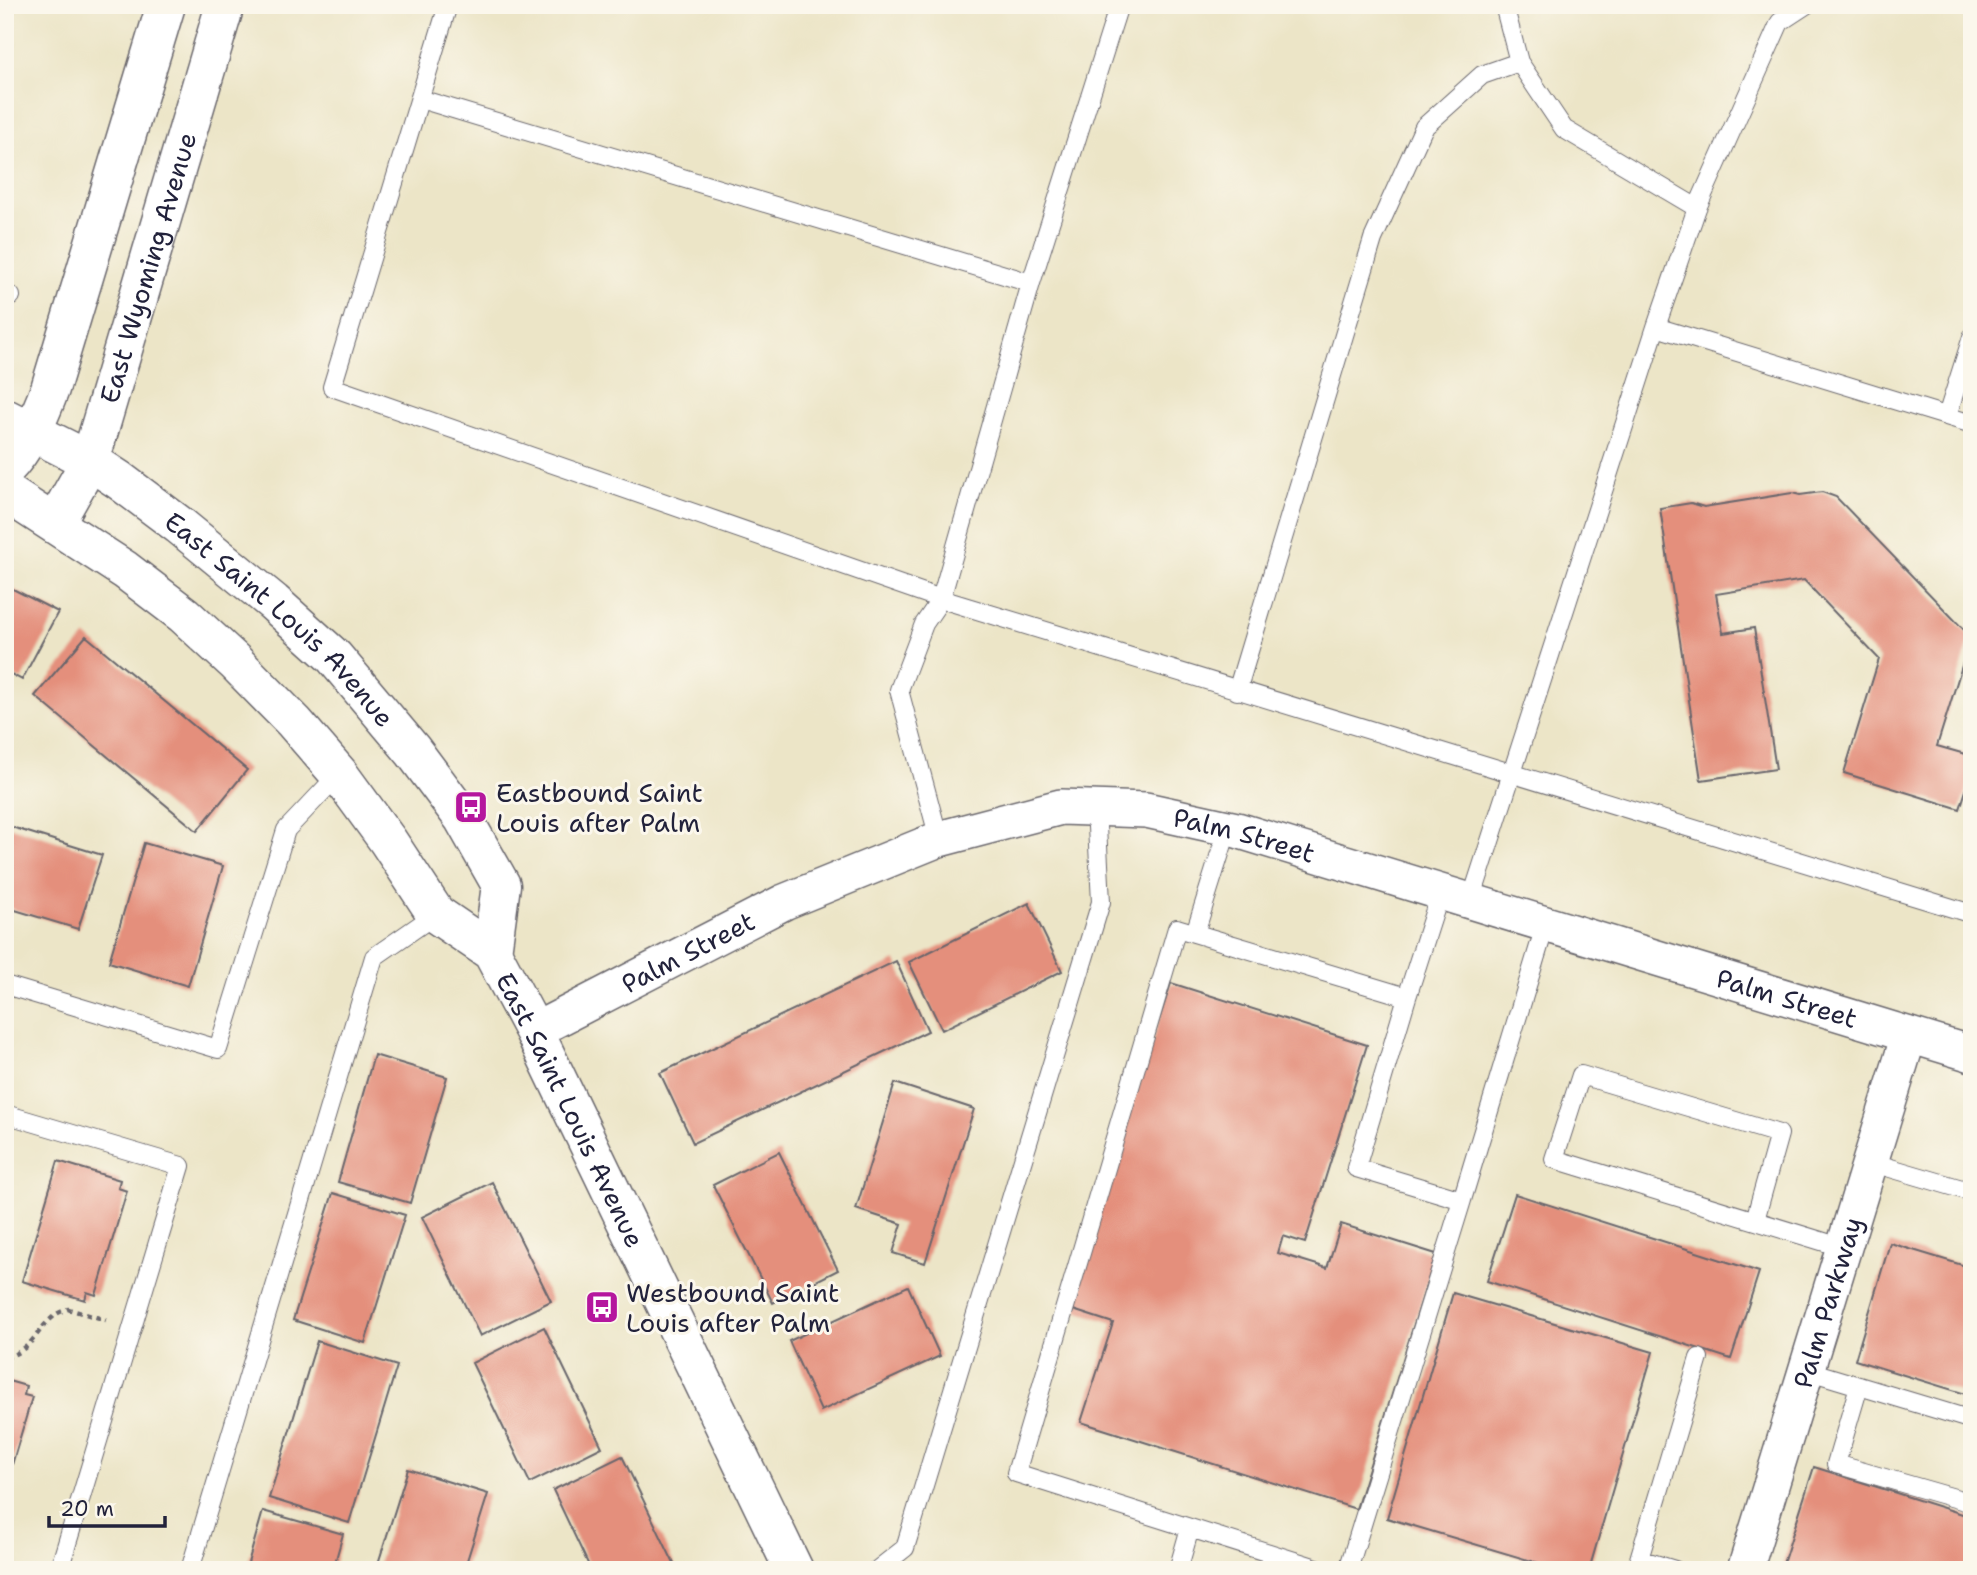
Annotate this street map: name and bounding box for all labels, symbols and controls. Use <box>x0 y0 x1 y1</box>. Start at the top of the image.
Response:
street label: East Wyoming Avenue <box>91 128 204 407</box>
street label: East Saint Louis Avenue <box>158 503 402 734</box>
place label: Eastbound Saint Louis after Palm <box>496 775 703 840</box>
bus stop icon: Eastbound Saint Louis after Palm <box>452 788 490 826</box>
street label: Palm Street <box>1170 799 1319 870</box>
street label: Palm Street <box>615 903 760 1001</box>
street label: Palm Street <box>1712 960 1862 1036</box>
street label: East Saint Louis Avenue <box>488 966 653 1253</box>
street label: Palm Parkway <box>1784 1212 1870 1392</box>
place label: Westbound Saint Louis after Palm <box>626 1275 839 1340</box>
bus stop icon: Westbound Saint Louis after Palm <box>583 1288 621 1326</box>
scale bar <box>49 1484 164 1528</box>
text: 20 m <box>60 1495 114 1523</box>

